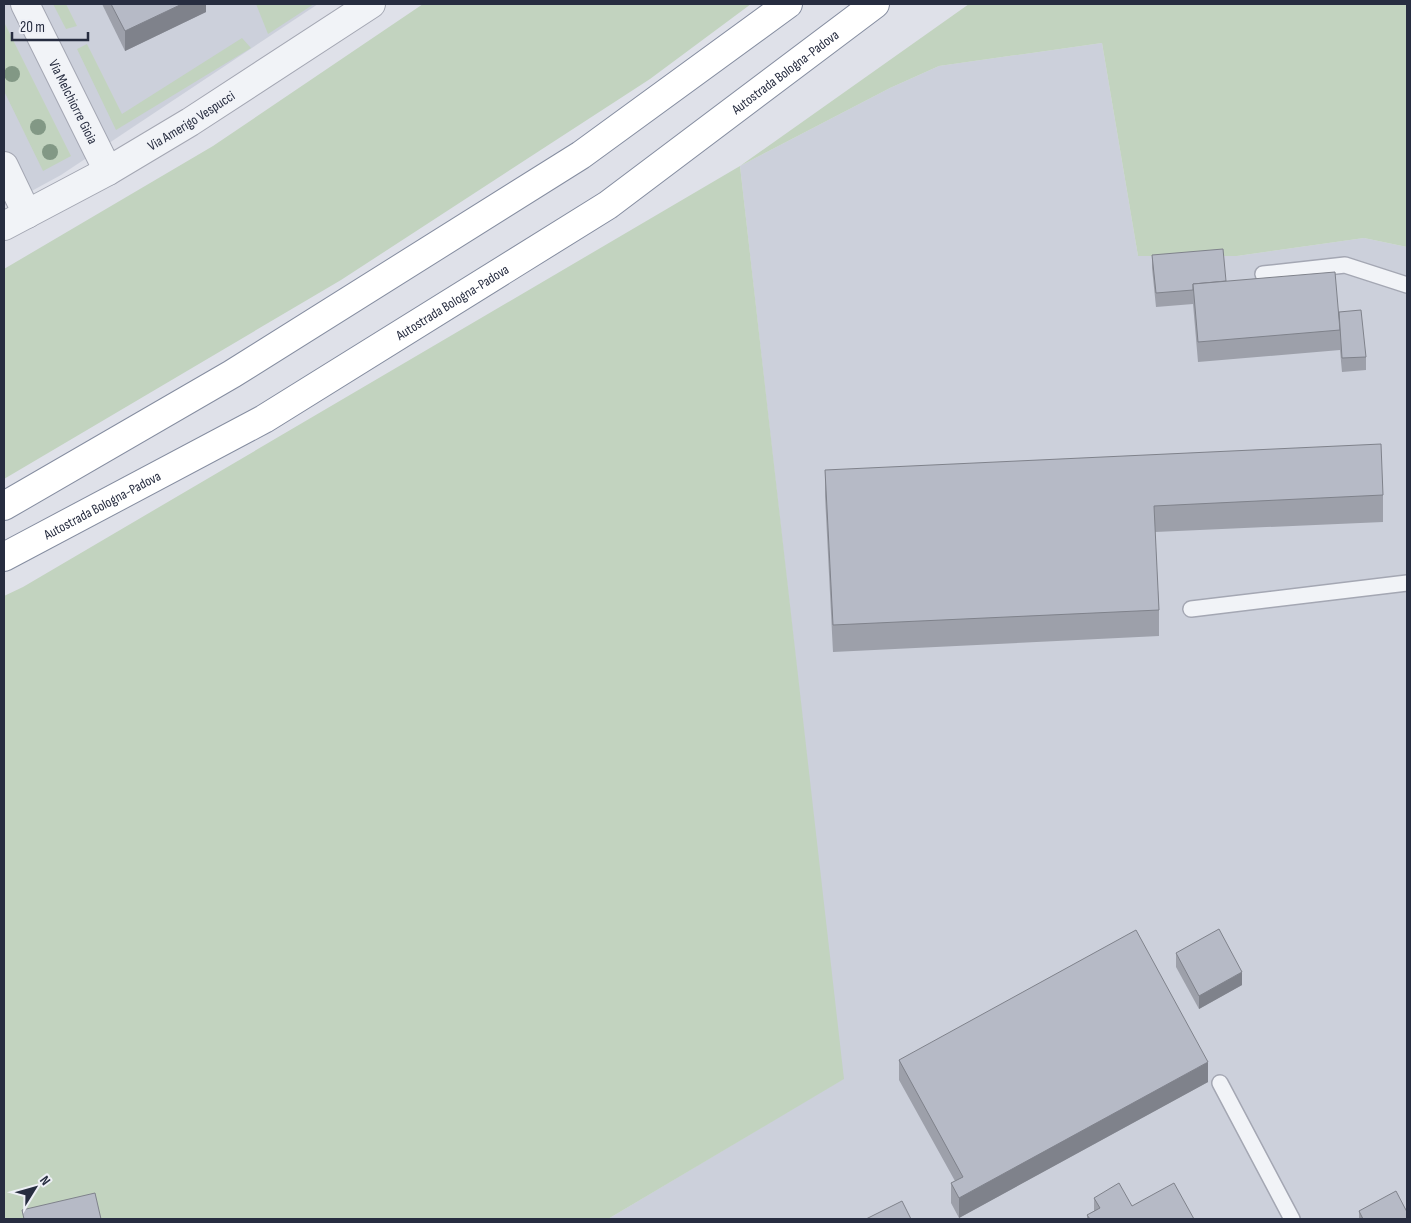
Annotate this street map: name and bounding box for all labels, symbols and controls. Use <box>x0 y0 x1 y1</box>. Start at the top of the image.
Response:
scale bar <box>12 10 89 42</box>
text: 20 m <box>20 18 45 37</box>
street label: Autostrada Bologna-Padova <box>728 26 842 119</box>
street label: Via Melchiorre Gioia <box>45 57 101 147</box>
street label: Via Amerigo Vespucci <box>145 87 238 154</box>
street label: Autostrada Bologna-Padova <box>392 261 512 344</box>
street label: Autostrada Bologna-Padova <box>40 467 164 544</box>
north arrow <box>10 1163 60 1213</box>
text: N <box>36 1172 54 1189</box>

